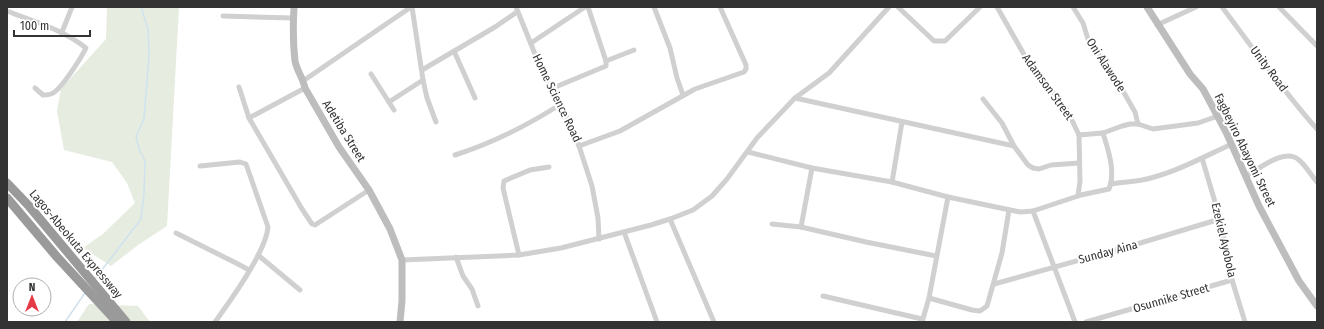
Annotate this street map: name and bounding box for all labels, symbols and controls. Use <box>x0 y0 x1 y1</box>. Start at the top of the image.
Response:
scale bar <box>14 12 90 38</box>
text: 100 m <box>20 19 49 33</box>
street label: Oni Alawode <box>1083 35 1129 95</box>
street label: Unity Road <box>1247 43 1291 95</box>
street label: Adamson Street <box>1019 51 1077 123</box>
street label: Home Science Road <box>530 52 584 144</box>
street label: Fagbeyiro Abayomi Street <box>1212 91 1279 209</box>
street label: Adetiba Street <box>319 98 369 164</box>
street label: Lagos-Abeokuta Expressway <box>27 187 126 302</box>
street label: Ezekiel Ayobola <box>1209 201 1239 279</box>
street label: Sunday Aina <box>1077 237 1139 267</box>
north arrow <box>12 277 52 317</box>
street label: Osunnike Street <box>1131 280 1211 316</box>
text: N <box>29 281 35 294</box>

